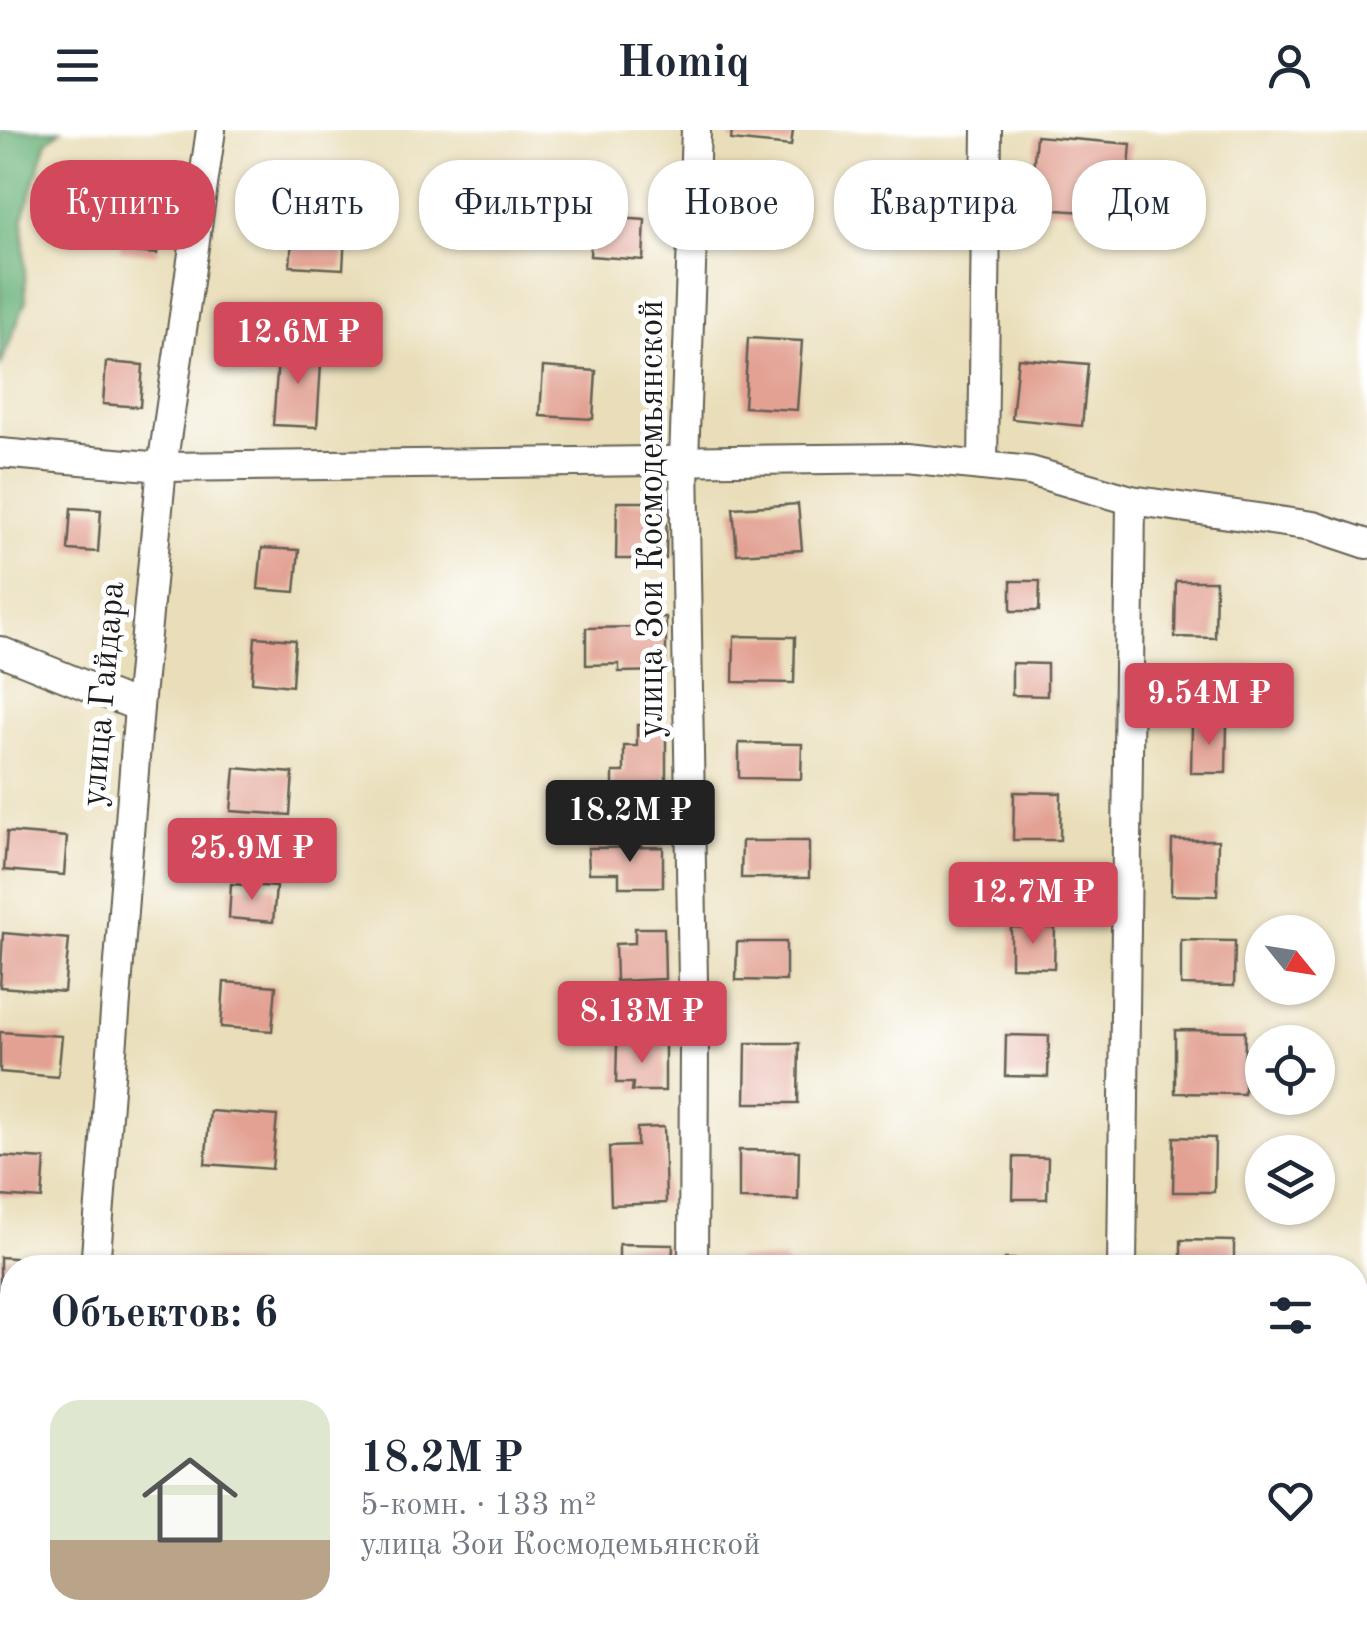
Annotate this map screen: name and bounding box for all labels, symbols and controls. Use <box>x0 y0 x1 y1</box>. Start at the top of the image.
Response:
icon: menu <box>50 38 105 93</box>
icon: person <box>1262 38 1317 93</box>
text: Homiq <box>617 42 750 87</box>
chip: Купить <box>30 160 215 250</box>
chip: Снять <box>235 160 399 250</box>
chip: Фильтры <box>419 160 628 250</box>
chip: Новое <box>648 160 814 250</box>
chip: Квартира <box>834 160 1052 250</box>
chip: Дом <box>1072 160 1206 250</box>
street label: улица Зои Космодемьянской <box>635 300 670 738</box>
pin: 12.6M ₽ <box>206 302 390 387</box>
text: 12.6M ₽ <box>236 318 360 350</box>
street label: улица Гайдара <box>77 580 131 808</box>
pin: 9.54M ₽ <box>1117 663 1301 748</box>
text: 9.54M ₽ <box>1147 679 1271 711</box>
pin: 18.2M ₽ <box>538 780 722 865</box>
text: 18.2M ₽ <box>568 796 692 828</box>
pin: 25.9M ₽ <box>160 818 344 903</box>
text: 25.9M ₽ <box>190 834 314 866</box>
pin: 12.7M ₽ <box>941 862 1125 947</box>
text: 12.7M ₽ <box>971 878 1095 910</box>
north arrow <box>1245 915 1335 1005</box>
map controls <box>1245 915 1335 1225</box>
pin: 8.13M ₽ <box>550 981 734 1066</box>
text: 8.13M ₽ <box>580 997 704 1029</box>
button: locate <box>1245 1025 1335 1115</box>
button: layers <box>1245 1135 1335 1225</box>
icon: filters <box>1263 1288 1318 1343</box>
text: Объектов: 6 <box>50 1294 278 1336</box>
text: 18.2M ₽ <box>360 1439 523 1481</box>
icon: home <box>130 1440 250 1560</box>
icon: heart <box>1263 1473 1318 1528</box>
text: 5-комн. · 133 m² <box>360 1490 596 1522</box>
text: улица Зои Космодемьянской <box>360 1530 760 1562</box>

